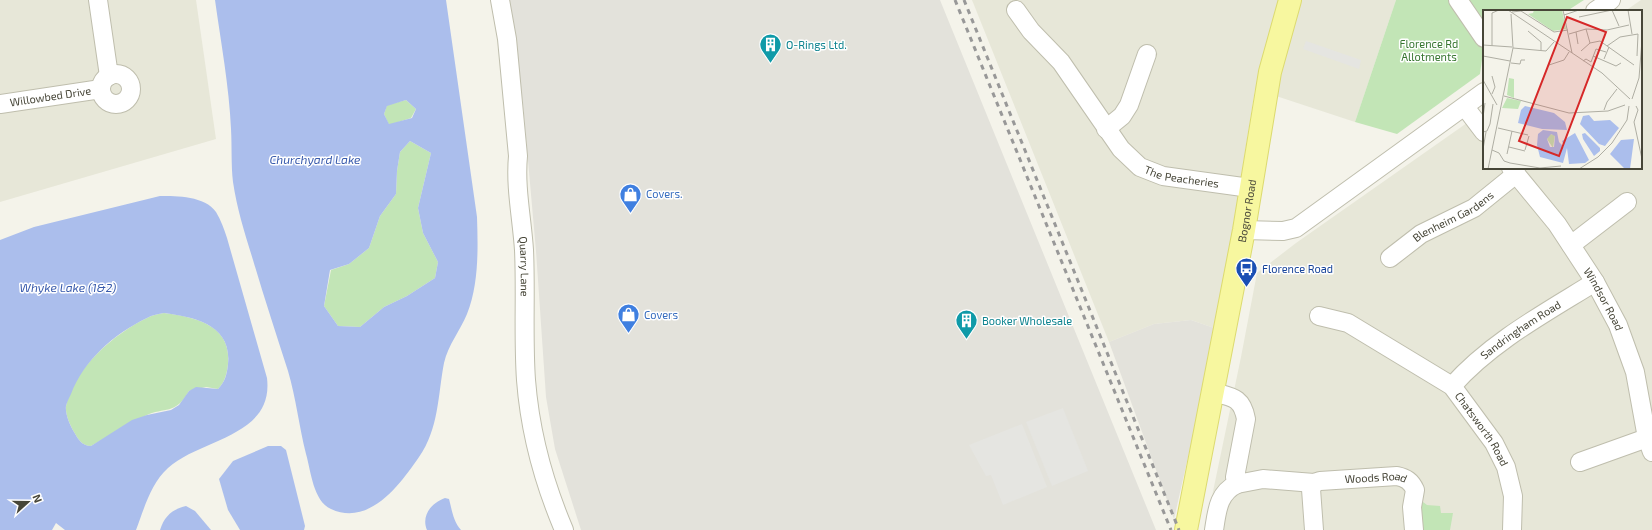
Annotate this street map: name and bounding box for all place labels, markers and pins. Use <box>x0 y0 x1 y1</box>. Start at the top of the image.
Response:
building icon: O-Rings Ltd. <box>758 32 784 65</box>
place label: O-Rings Ltd. <box>786 38 847 51</box>
shop icon: Covers. <box>618 181 644 214</box>
place label: Covers. <box>646 187 683 200</box>
bus stop icon: Florence Road <box>1233 256 1259 289</box>
place label: Florence Road <box>1262 262 1333 275</box>
shop icon: Covers <box>615 302 641 335</box>
place label: Covers <box>644 308 679 321</box>
building icon: Booker Wholesale <box>954 308 980 341</box>
place label: Booker Wholesale <box>982 314 1072 327</box>

